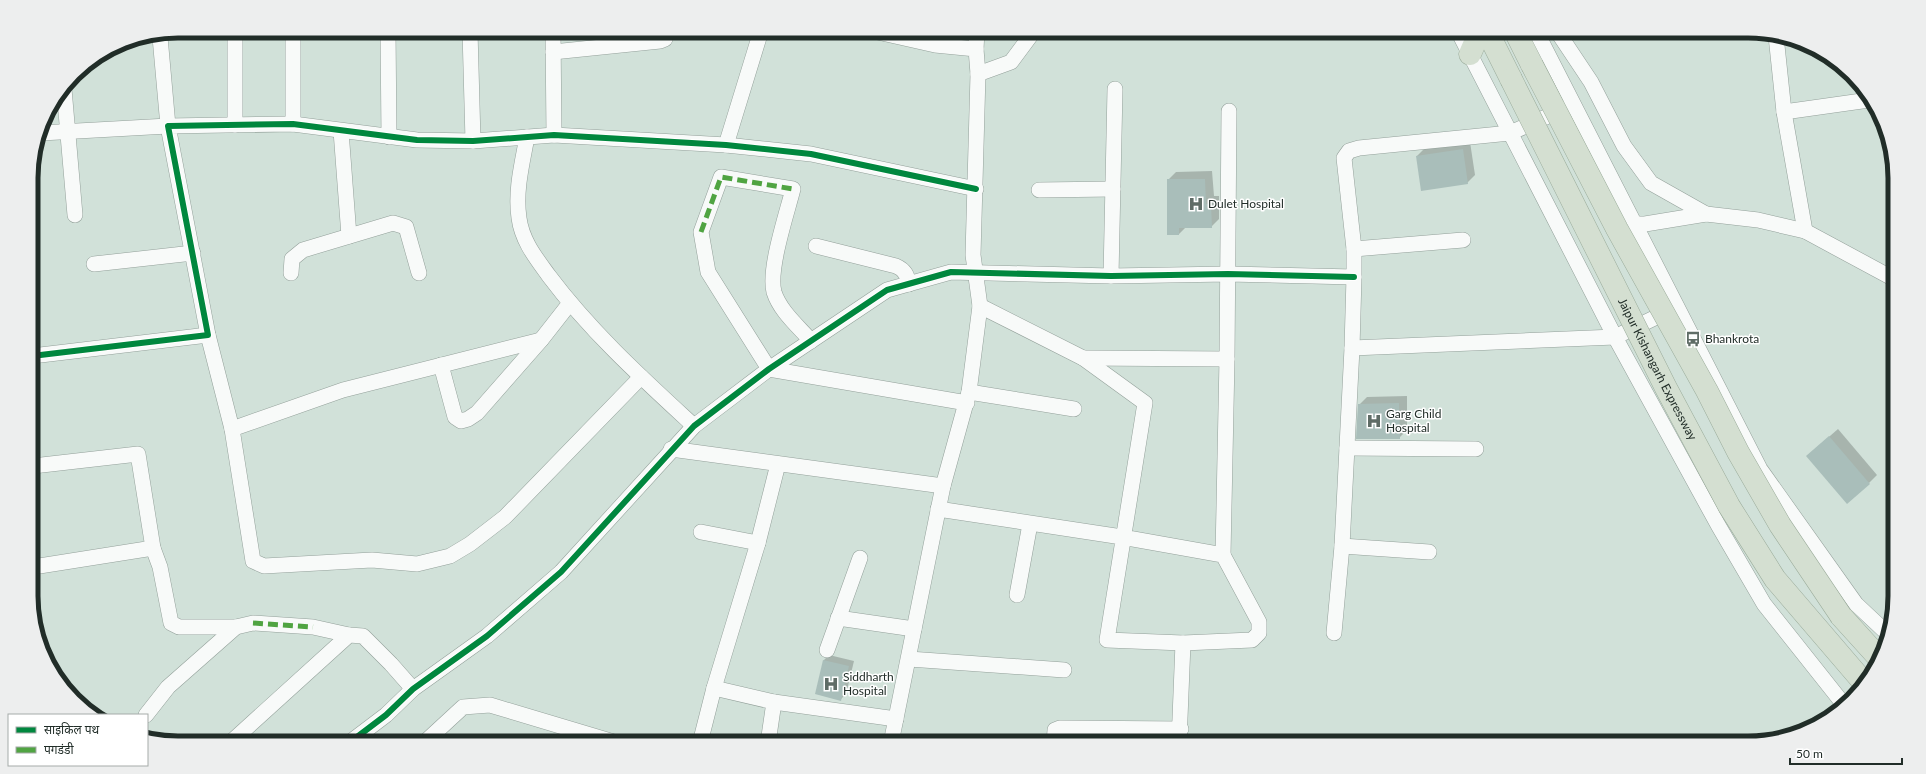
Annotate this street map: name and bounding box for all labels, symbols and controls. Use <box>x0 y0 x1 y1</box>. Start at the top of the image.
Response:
hospital icon: Dulet Hospital <box>1187 195 1205 213</box>
place label: Dulet Hospital <box>1208 196 1284 211</box>
street label: Jaipur Kishangarh Expressway <box>1615 295 1701 443</box>
bus stop icon: Bhankrota <box>1684 330 1702 348</box>
place label: Bhankrota <box>1705 331 1759 346</box>
place label: Garg Child Hospital <box>1386 406 1441 435</box>
hospital icon: Garg Child Hospital <box>1365 412 1383 430</box>
place label: Siddharth Hospital <box>843 669 894 698</box>
hospital icon: Siddharth Hospital <box>822 675 840 693</box>
legend <box>8 714 148 766</box>
text: साइकिल पथ <box>44 722 99 737</box>
scale bar <box>1790 740 1902 766</box>
text: पगडंडी <box>44 742 74 757</box>
text: 50 m <box>1796 746 1823 761</box>

